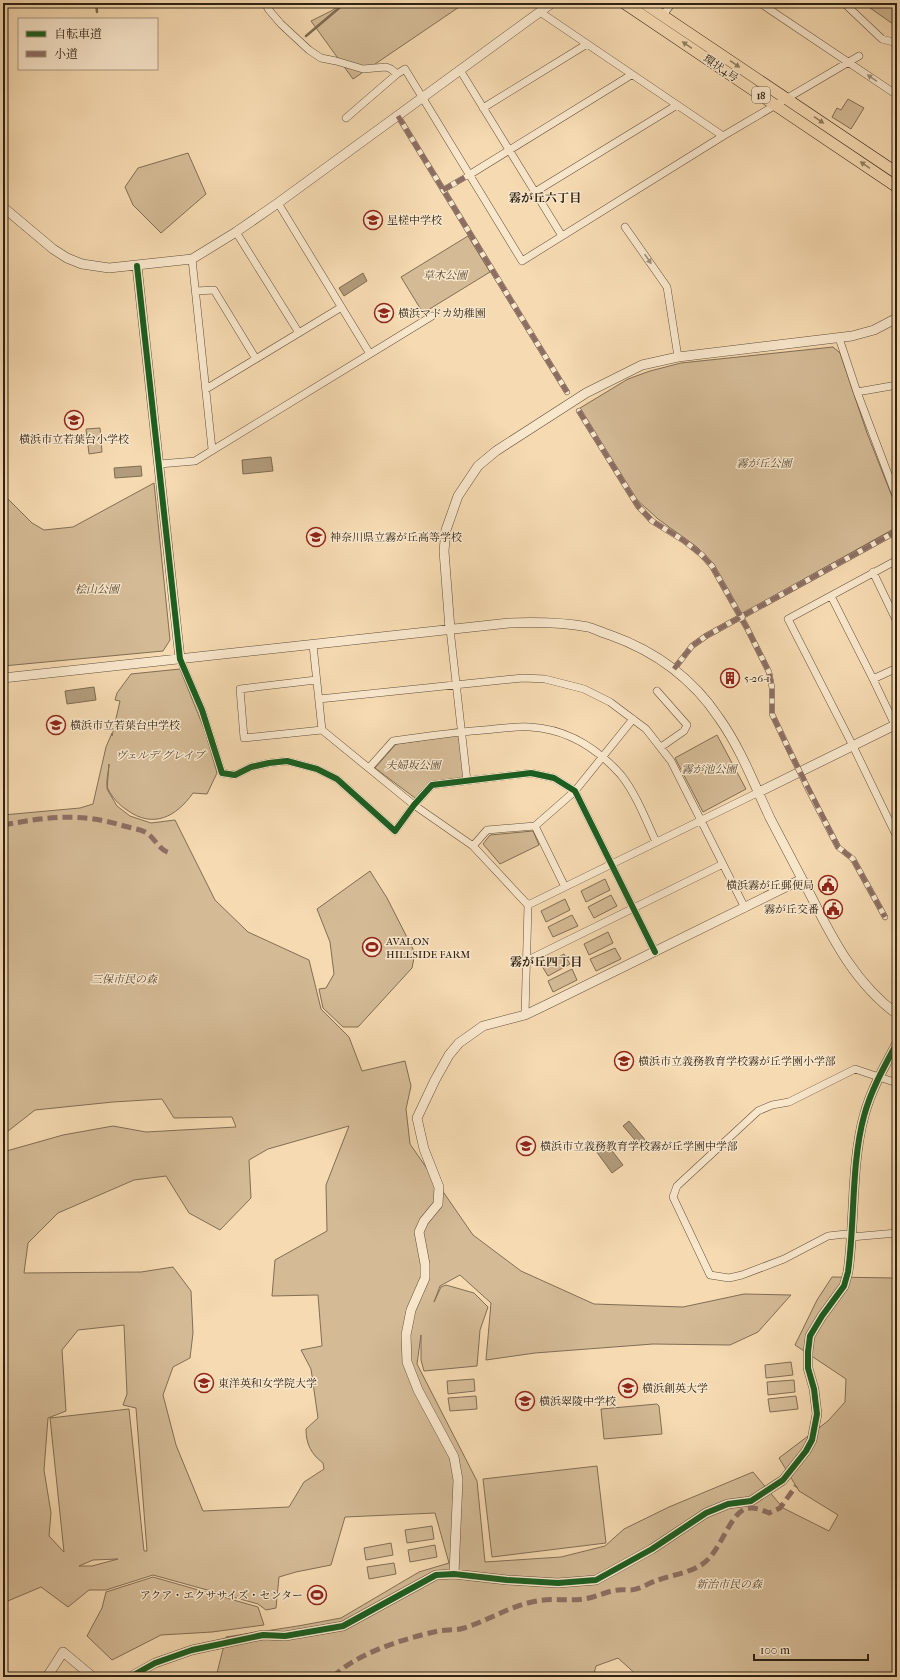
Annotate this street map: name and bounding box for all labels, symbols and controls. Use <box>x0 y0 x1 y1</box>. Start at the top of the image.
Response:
legend <box>18 18 158 70</box>
text: 自転車道 <box>54 27 102 41</box>
one-way arrow <box>681 42 693 49</box>
text: 小道 <box>54 47 78 61</box>
street label: 環状4号 <box>701 52 741 85</box>
one-way arrow <box>729 60 741 67</box>
one-way arrow <box>867 74 878 82</box>
road number: 18 <box>752 87 770 103</box>
one-way arrow <box>813 117 825 124</box>
one-way arrow <box>859 161 870 169</box>
district label: 霧が丘六丁目 <box>509 191 581 205</box>
school or university icon: 星槎中学校 <box>362 209 384 231</box>
place label: 星槎中学校 <box>387 214 442 227</box>
one-way arrow <box>644 253 651 264</box>
park label: 草木公園 <box>423 269 469 282</box>
school or university icon: 横浜マドカ幼稚園 <box>373 302 395 324</box>
place label: 横浜マドカ幼稚園 <box>398 307 486 320</box>
school or university icon: 横浜市立若葉台小学校 <box>63 409 85 431</box>
place label: 横浜市立若葉台小学校 <box>19 433 129 446</box>
park label: 霧が丘公園 <box>737 457 793 470</box>
school or university icon: 神奈川県立霧が丘高等学校 <box>305 526 327 548</box>
place label: 神奈川県立霧が丘高等学校 <box>330 531 462 544</box>
park label: 桧山公園 <box>75 583 121 596</box>
building icon: 5-26-1 <box>719 667 741 689</box>
place label: 5-26-1 <box>744 672 770 685</box>
school or university icon: 横浜市立若葉台中学校 <box>45 714 67 736</box>
place label: 横浜市立若葉台中学校 <box>70 719 180 732</box>
park label: ヴェルデ グレイブ <box>115 749 207 762</box>
park label: 夫婦坂公園 <box>386 759 442 772</box>
park label: 霧が池公園 <box>682 763 738 776</box>
public building icon: 横浜霧が丘郵便局 <box>817 874 839 896</box>
place label: 横浜霧が丘郵便局 <box>726 879 814 892</box>
public building icon: 霧が丘交番 <box>822 898 844 920</box>
place label: 霧が丘交番 <box>764 903 819 916</box>
place label: AVALON HILLSIDE FARM <box>385 935 470 961</box>
sports icon: AVALON HILLSIDE FARM <box>361 936 383 958</box>
district label: 霧が丘四丁目 <box>510 955 582 969</box>
park label: 三保市民の森 <box>91 973 158 986</box>
school or university icon: 横浜市立義務教育学校霧が丘学園小学部 <box>613 1050 635 1072</box>
place label: 横浜市立義務教育学校霧が丘学園小学部 <box>638 1055 836 1068</box>
school or university icon: 横浜市立義務教育学校霧が丘学園中学部 <box>515 1135 537 1157</box>
place label: 横浜市立義務教育学校霧が丘学園中学部 <box>540 1140 738 1153</box>
school or university icon: 東洋英和女学院大学 <box>193 1372 215 1394</box>
place label: 東洋英和女学院大学 <box>218 1377 317 1390</box>
school or university icon: 横浜創英大学 <box>617 1377 639 1399</box>
place label: 横浜創英大学 <box>642 1382 708 1395</box>
school or university icon: 横浜翠陵中学校 <box>514 1390 536 1412</box>
place label: 横浜翠陵中学校 <box>539 1395 616 1408</box>
park label: 新治市民の森 <box>696 1578 763 1591</box>
sports icon: アクア・エクササイズ・センター <box>306 1584 328 1606</box>
place label: アクア・エクササイズ・センター <box>140 1589 303 1602</box>
scale bar <box>754 1636 868 1662</box>
text: 100 m <box>760 1643 790 1657</box>

